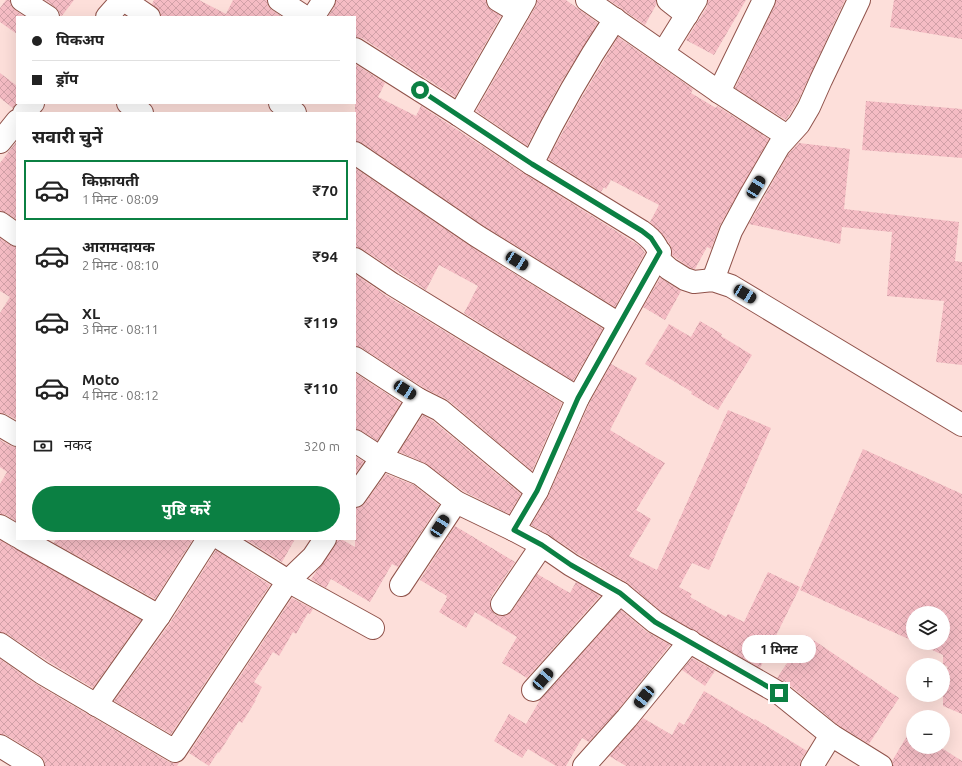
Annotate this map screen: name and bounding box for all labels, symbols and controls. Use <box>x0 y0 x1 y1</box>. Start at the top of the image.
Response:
text: पिकअप <box>56 31 104 48</box>
text: ड्रॉप <box>56 70 78 87</box>
route start <box>411 81 429 99</box>
text: सवारी चुनें <box>32 126 103 146</box>
icon: car <box>34 172 70 208</box>
text: किफ़ायती <box>82 172 139 189</box>
car <box>745 174 767 200</box>
text: ₹70 <box>313 182 338 199</box>
text: 1 मिनट · 08:09 <box>82 192 159 206</box>
icon: car <box>34 238 70 274</box>
text: आरामदायक <box>82 238 155 255</box>
text: ₹94 <box>313 248 338 265</box>
car <box>504 250 530 272</box>
text: 2 मिनट · 08:10 <box>82 258 159 272</box>
car <box>732 283 758 305</box>
icon: car <box>34 304 70 340</box>
text: XL <box>82 305 100 322</box>
text: ₹119 <box>304 314 338 331</box>
text: 3 मिनट · 08:11 <box>82 322 159 336</box>
icon: car <box>34 370 70 406</box>
text: Moto <box>82 371 120 388</box>
car <box>392 378 418 402</box>
text: ₹110 <box>304 380 338 397</box>
text: 4 मिनट · 08:12 <box>82 388 159 402</box>
icon: cash <box>32 435 54 457</box>
text: नकद <box>64 436 92 453</box>
text: 320 m <box>304 439 340 453</box>
button: पुष्टि करें <box>32 486 340 532</box>
car <box>428 513 452 539</box>
map controls <box>906 606 950 754</box>
button: layers <box>906 606 950 650</box>
callout: 1 मिनट <box>742 635 816 663</box>
text: 1 मिनट <box>760 642 798 656</box>
button: + <box>906 658 950 702</box>
car <box>531 666 555 692</box>
car <box>632 684 656 710</box>
route end <box>770 684 788 702</box>
button: − <box>906 710 950 754</box>

